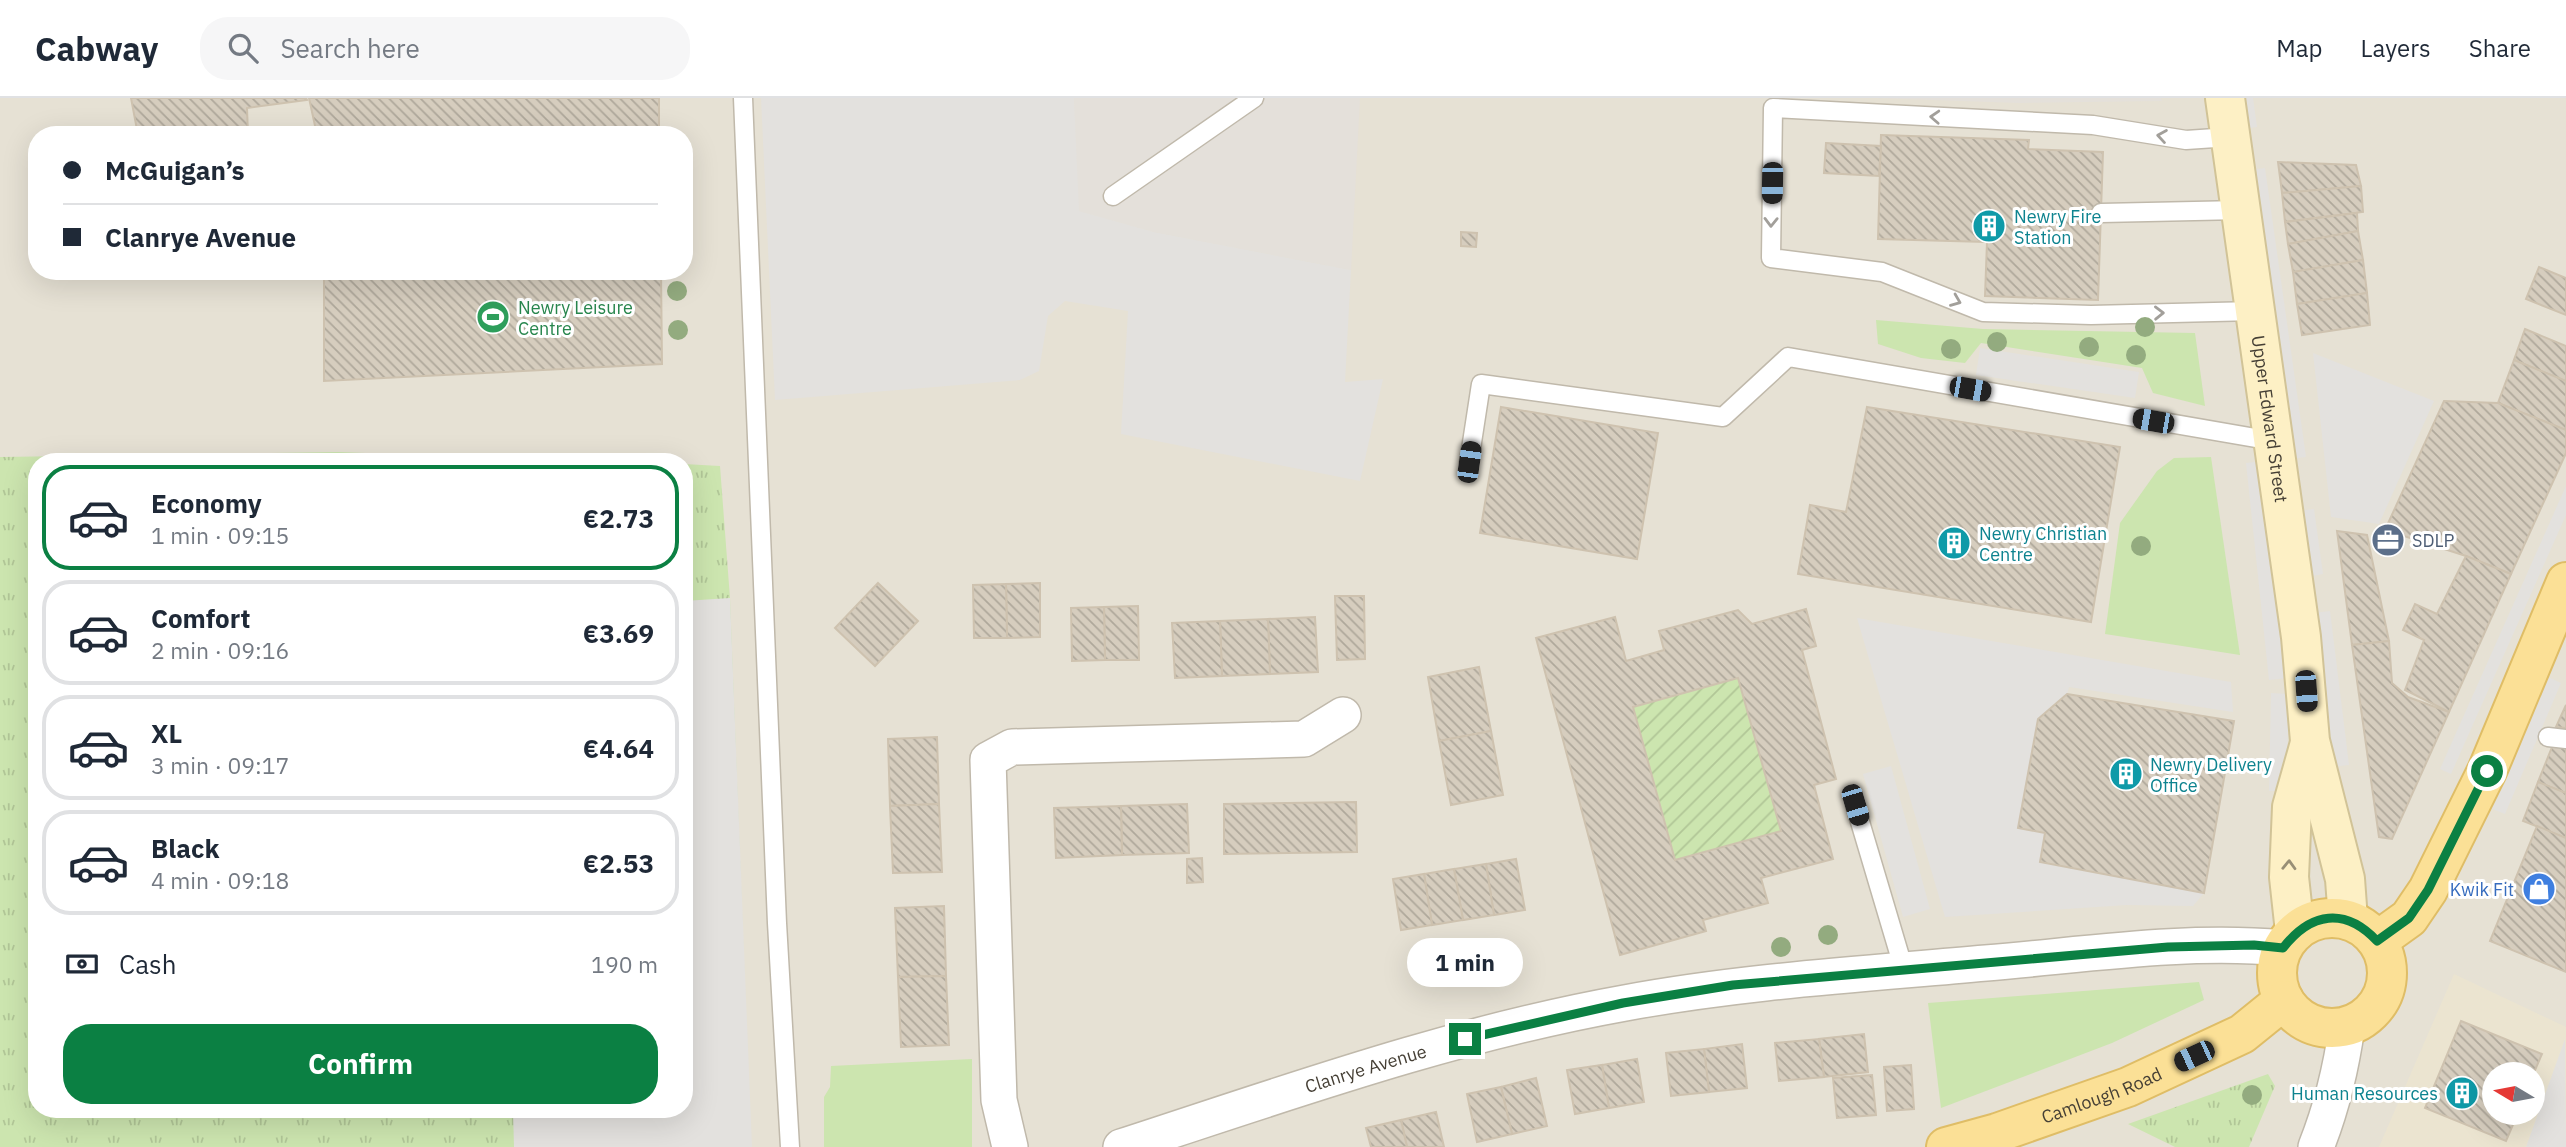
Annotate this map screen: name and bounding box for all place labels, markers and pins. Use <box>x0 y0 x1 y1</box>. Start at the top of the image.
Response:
place label: Newry Fire Station <box>2014 205 2101 249</box>
building icon: Newry Fire Station <box>1970 207 2008 245</box>
place label: Newry Leisure Centre <box>518 296 633 340</box>
sports icon: Newry Leisure Centre <box>474 298 512 336</box>
office icon: SDLP <box>2369 521 2407 559</box>
place label: Newry Christian Centre <box>1979 522 2107 566</box>
building icon: Newry Christian Centre <box>1935 524 1973 562</box>
place label: SDLP <box>2412 529 2455 552</box>
place label: Newry Delivery Office <box>2150 753 2272 797</box>
building icon: Newry Delivery Office <box>2107 755 2145 793</box>
shop icon: Kwik Fit <box>2520 870 2558 908</box>
place label: Kwik Fit <box>2450 878 2514 901</box>
building icon: Human Resources <box>2443 1074 2481 1112</box>
place label: Human Resources <box>2291 1082 2438 1105</box>

